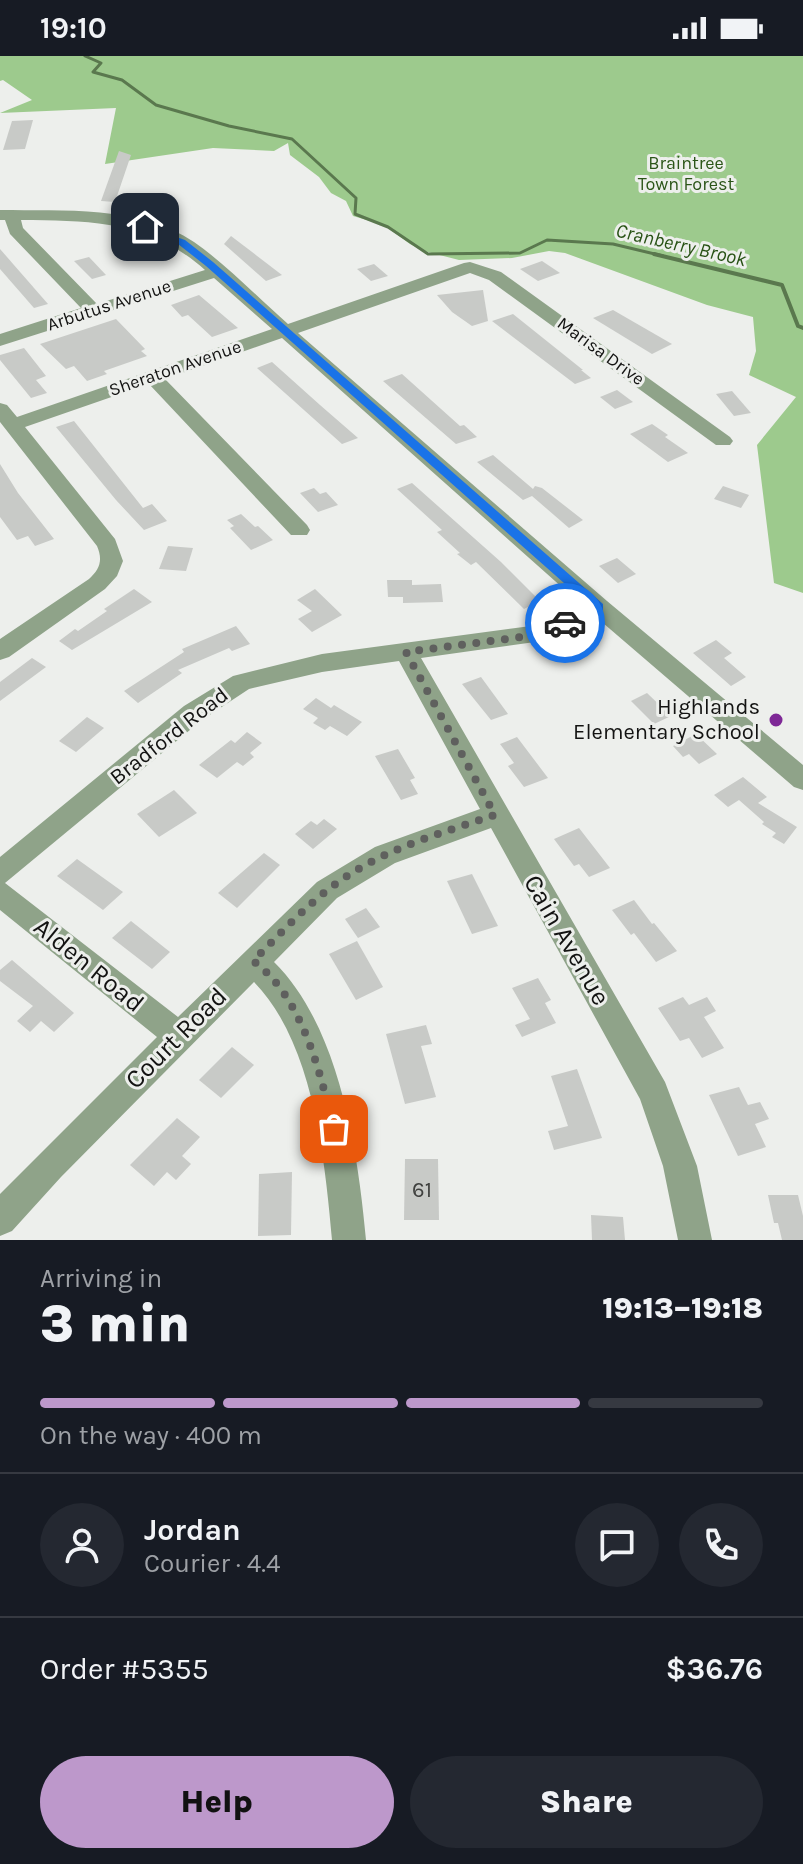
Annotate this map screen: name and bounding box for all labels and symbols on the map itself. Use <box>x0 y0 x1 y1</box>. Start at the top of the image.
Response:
park label: Braintree Town Forest <box>638 152 734 195</box>
pin <box>111 193 179 261</box>
water label: Cranberry Brook <box>614 219 749 271</box>
street label: Arbutus Avenue <box>44 275 174 335</box>
street label: Marisa Drive <box>553 312 649 390</box>
street label: Sheraton Avenue <box>106 335 244 401</box>
courier <box>525 583 605 663</box>
street label: Bradford Road <box>105 682 233 790</box>
place label: Highlands Elementary School <box>573 694 760 745</box>
marker: Highlands Elementary School <box>767 711 785 729</box>
street label: Cain Avenue <box>517 869 617 1011</box>
street label: Alden Road <box>28 911 150 1019</box>
street label: Court Road <box>119 981 233 1095</box>
pin <box>300 1095 368 1163</box>
house number: 61 <box>412 1177 432 1203</box>

